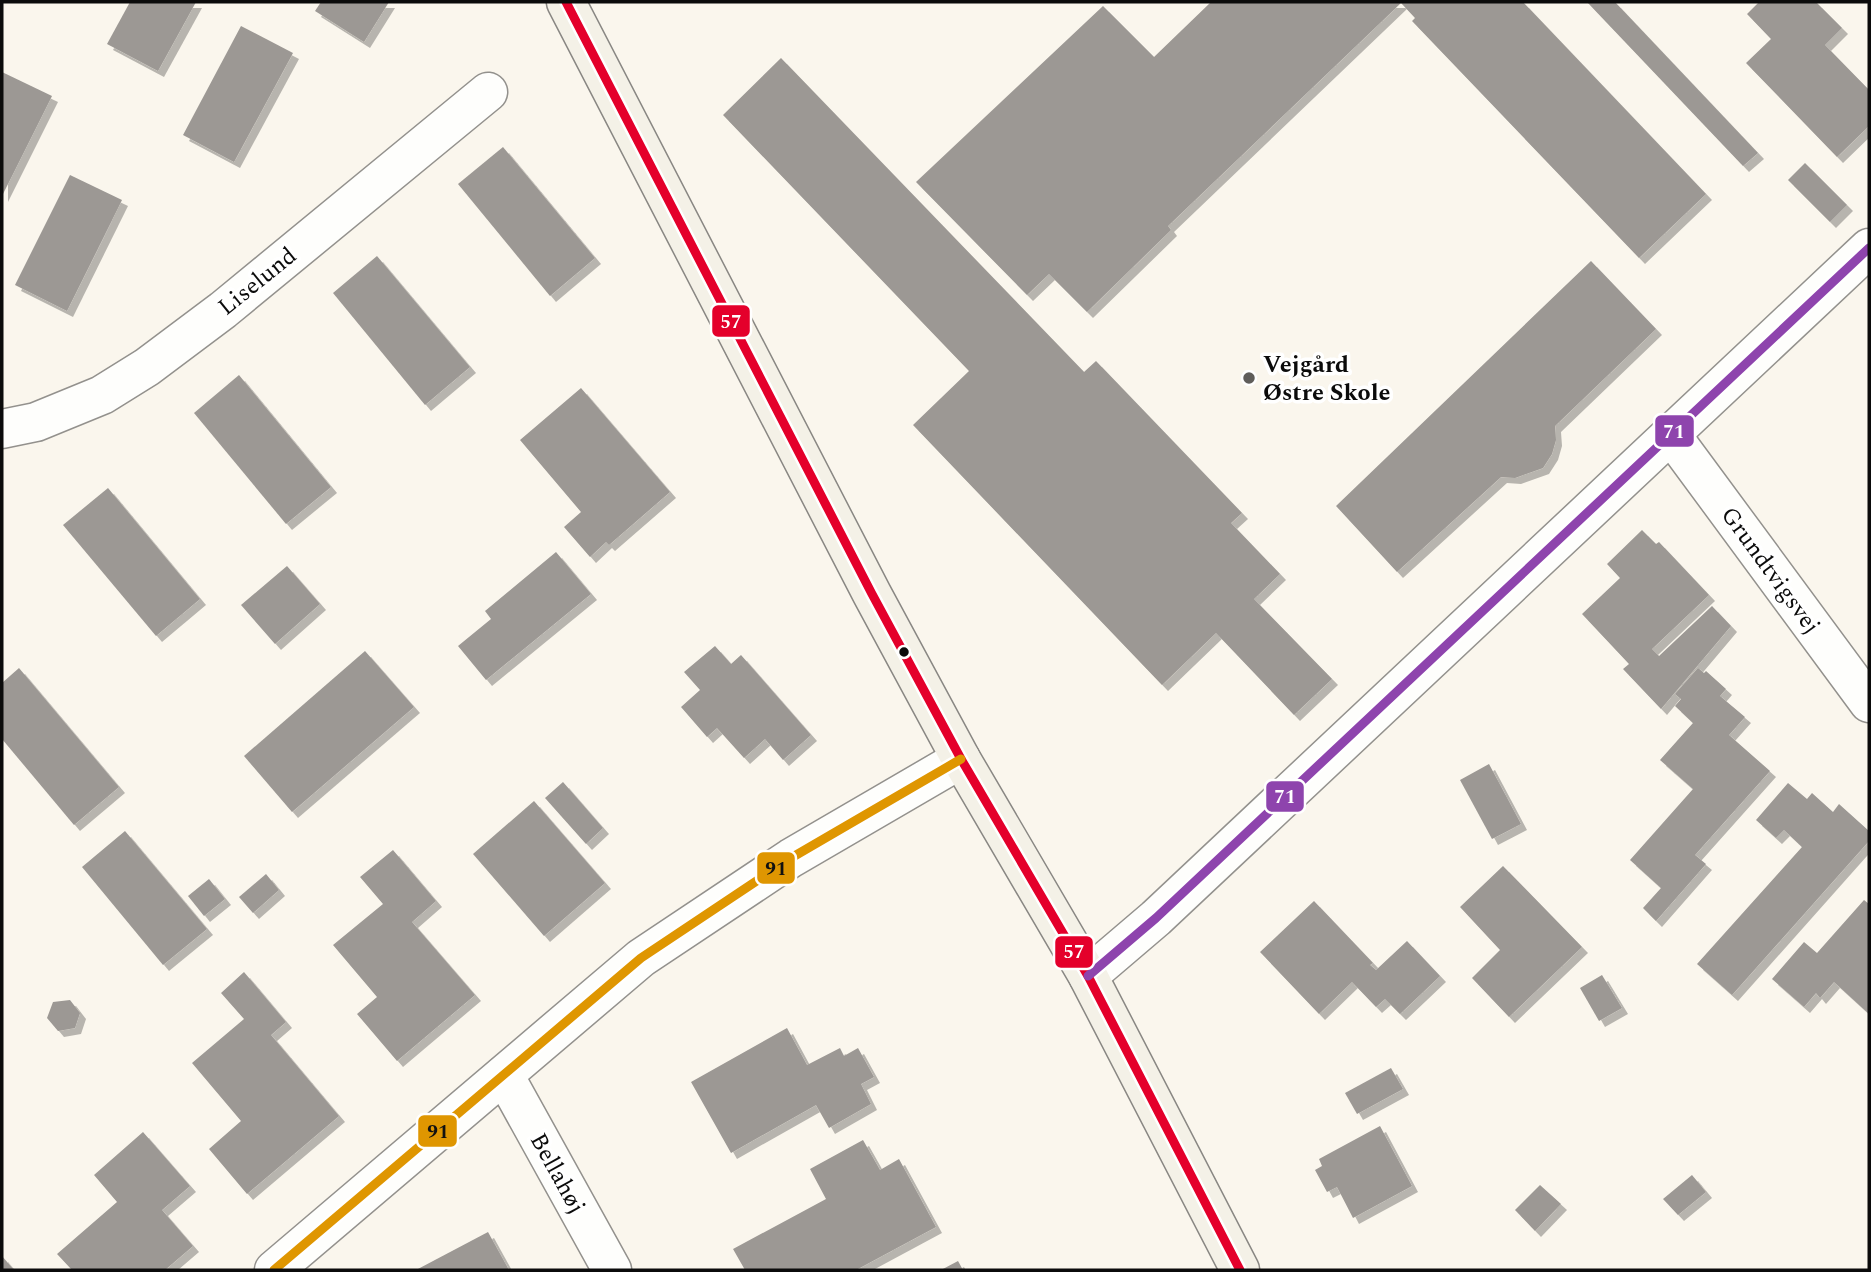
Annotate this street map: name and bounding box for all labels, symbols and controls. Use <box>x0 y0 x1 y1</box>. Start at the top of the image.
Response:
street label: Liselund <box>210 239 305 325</box>
line badge: 57 <box>711 304 751 338</box>
text: 57 <box>720 308 742 337</box>
place label: Vejgård Østre Skole <box>1263 347 1390 411</box>
marker: Vejgård Østre Skole <box>1241 370 1257 386</box>
line badge: 71 <box>1654 414 1695 448</box>
text: 71 <box>1663 418 1685 447</box>
street label: Grundtvigsvej <box>1711 499 1829 642</box>
unlabelled marker <box>897 645 911 659</box>
line badge: 71 <box>1265 780 1305 813</box>
text: 71 <box>1274 783 1296 812</box>
line badge: 91 <box>756 851 796 885</box>
text: 91 <box>765 855 787 884</box>
line badge: 57 <box>1054 935 1094 969</box>
text: 57 <box>1063 938 1085 967</box>
line badge: 91 <box>417 1114 458 1148</box>
text: 91 <box>427 1118 449 1147</box>
street label: Bellahøj <box>520 1126 594 1221</box>

